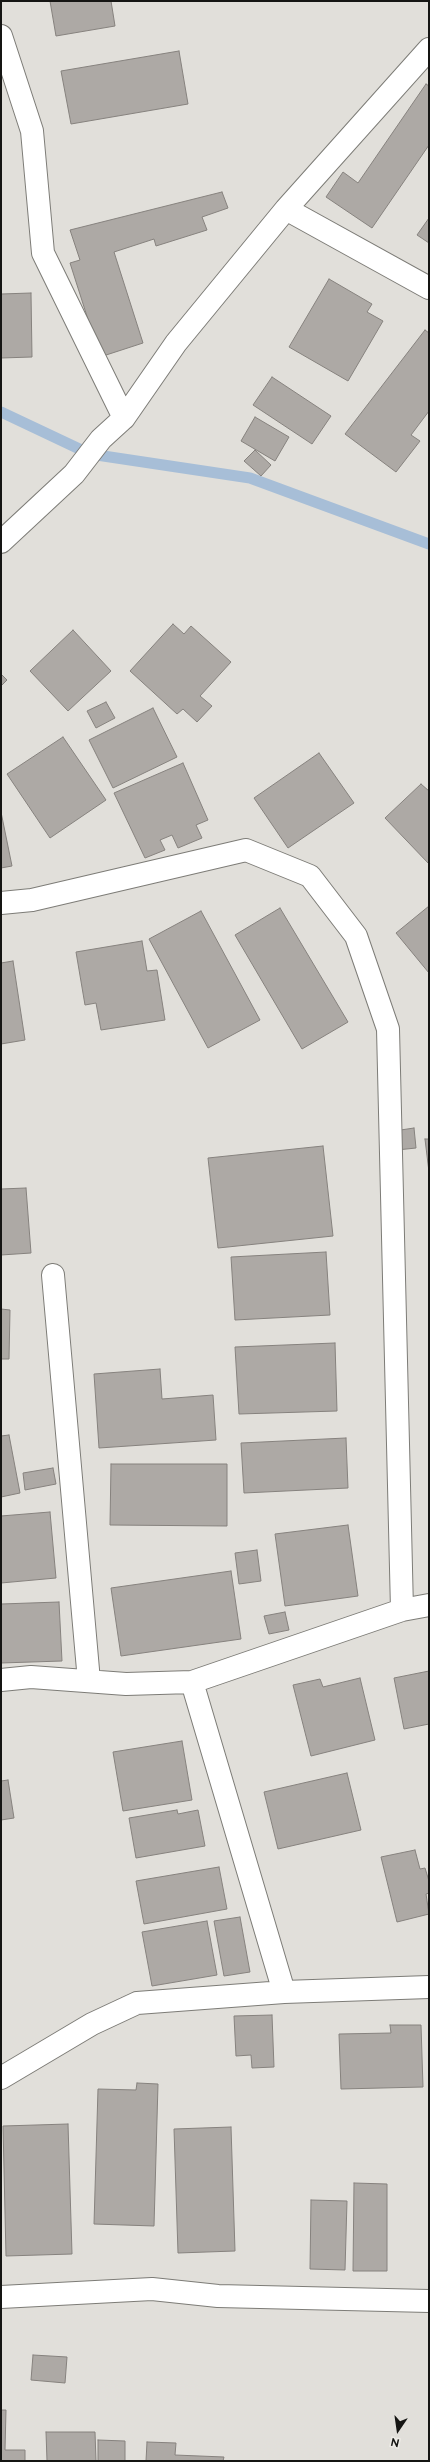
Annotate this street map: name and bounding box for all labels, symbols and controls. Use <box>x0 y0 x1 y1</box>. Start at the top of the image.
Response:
north arrow <box>378 2410 418 2450</box>
text: N <box>390 2435 401 2449</box>

